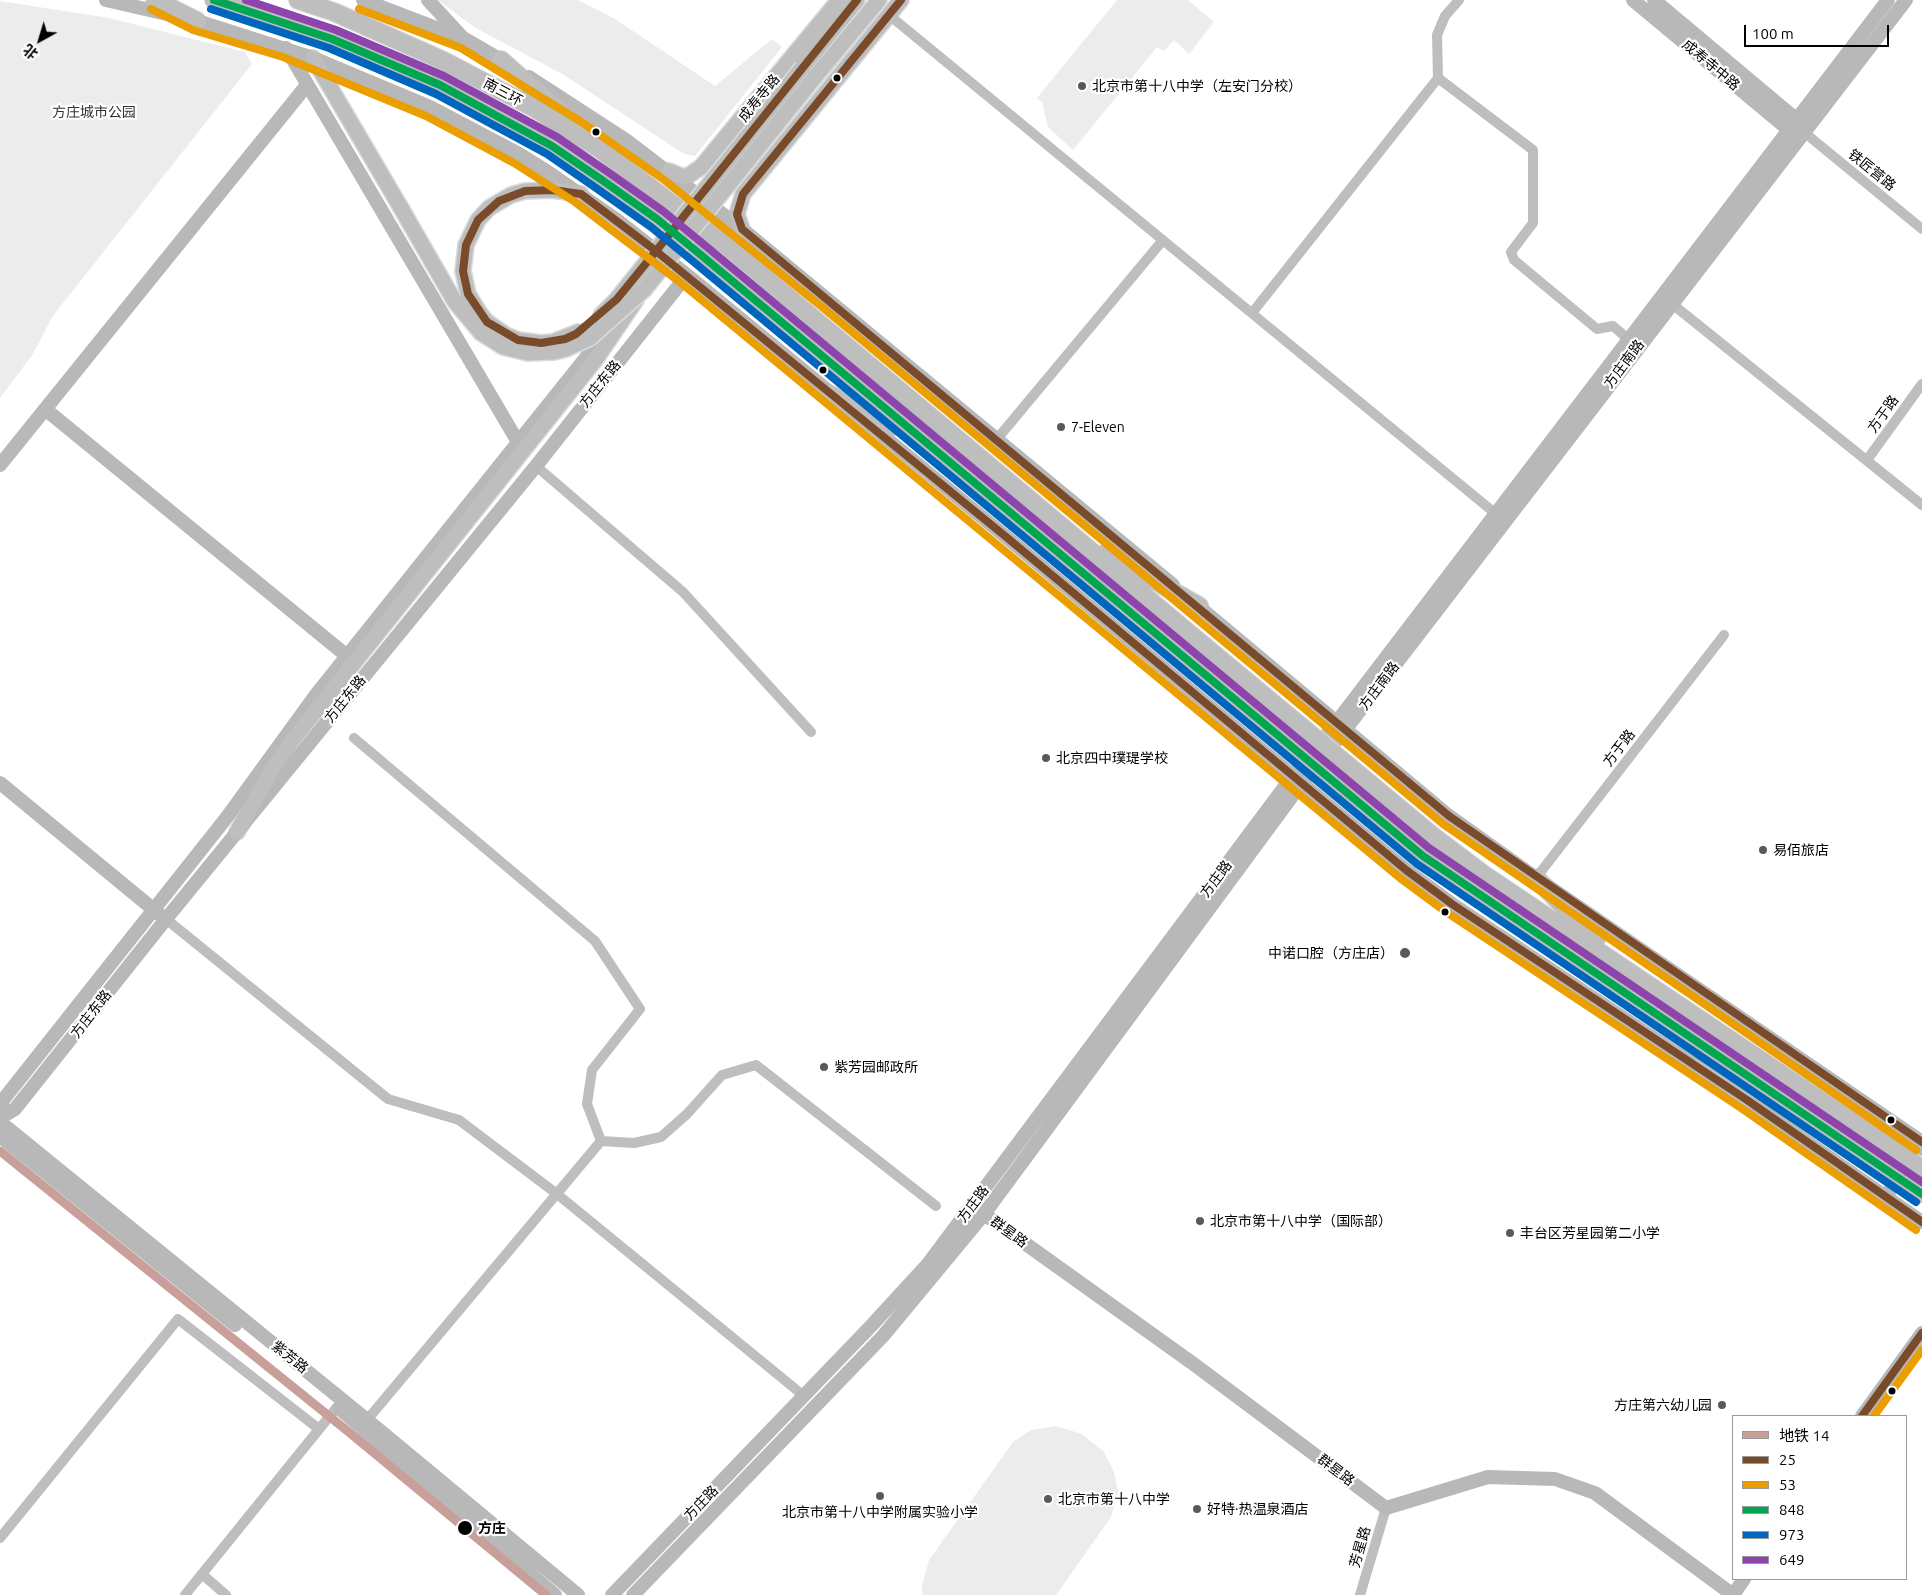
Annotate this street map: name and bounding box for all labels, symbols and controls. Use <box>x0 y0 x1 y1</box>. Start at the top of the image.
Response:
north arrow <box>15 15 65 65</box>
scale bar <box>1747 15 1892 47</box>
text: 100 m <box>1752 25 1794 42</box>
street label: 成寿寺中路 <box>1679 36 1743 94</box>
text: 北 <box>20 41 41 62</box>
street label: 成寿寺路 <box>735 71 783 125</box>
unlabelled marker <box>832 73 842 83</box>
street label: 南三环 <box>481 75 525 109</box>
place label: 北京市第十八中学（左安门分校） <box>1092 78 1302 94</box>
marker: 北京市第十八中学（左安门分校） <box>1076 80 1088 92</box>
park label: 方庄城市公园 <box>52 104 136 120</box>
unlabelled marker <box>591 127 601 137</box>
street label: 铁匠营路 <box>1845 146 1899 194</box>
street label: 方庄南路 <box>1600 337 1648 391</box>
street label: 方庄东路 <box>576 357 624 411</box>
unlabelled marker <box>818 365 828 375</box>
street label: 方于路 <box>1864 392 1902 436</box>
place label: 7-Eleven <box>1071 419 1125 435</box>
marker: 7-Eleven <box>1055 421 1067 433</box>
street label: 方庄南路 <box>1355 659 1403 713</box>
street label: 方庄东路 <box>321 672 369 726</box>
street label: 方于路 <box>1599 726 1639 770</box>
place label: 北京四中璞瑅学校 <box>1056 750 1168 766</box>
marker: 北京四中璞瑅学校 <box>1040 752 1052 764</box>
place label: 易佰旅店 <box>1773 842 1829 858</box>
marker: 易佰旅店 <box>1757 844 1769 856</box>
street label: 方庄路 <box>1197 857 1235 901</box>
unlabelled marker <box>1440 907 1450 917</box>
place label: 中诺口腔（方庄店） <box>1268 945 1394 961</box>
marker: 中诺口腔（方庄店） <box>1398 946 1412 960</box>
street label: 方庄东路 <box>67 987 115 1041</box>
place label: 紫芳园邮政所 <box>834 1059 918 1075</box>
marker: 紫芳园邮政所 <box>818 1061 830 1073</box>
unlabelled marker <box>1886 1115 1896 1125</box>
street label: 方庄路 <box>954 1182 992 1226</box>
street label: 群星路 <box>987 1213 1031 1251</box>
place label: 北京市第十八中学（国际部） <box>1210 1213 1392 1229</box>
marker: 北京市第十八中学（国际部） <box>1194 1215 1206 1227</box>
place label: 丰台区芳星园第二小学 <box>1520 1225 1660 1241</box>
marker: 丰台区芳星园第二小学 <box>1504 1227 1516 1239</box>
street label: 紫芳路 <box>268 1337 312 1377</box>
unlabelled marker <box>1887 1386 1897 1396</box>
place label: 方庄第六幼儿园 <box>1614 1397 1712 1413</box>
marker: 方庄第六幼儿园 <box>1716 1399 1728 1411</box>
legend <box>1732 1415 1907 1580</box>
text: 地铁 14 <box>1779 1427 1829 1444</box>
street label: 群星路 <box>1314 1451 1358 1489</box>
text: 25 <box>1779 1451 1796 1468</box>
text: 53 <box>1779 1476 1796 1493</box>
street label: 方庄路 <box>680 1482 722 1524</box>
marker: 北京市第十八中学附属实验小学 <box>874 1490 886 1502</box>
place label: 北京市第十八中学 <box>1058 1491 1170 1507</box>
marker: 北京市第十八中学 <box>1042 1493 1054 1505</box>
place label: 好特·热温泉酒店 <box>1207 1501 1308 1517</box>
text: 848 <box>1779 1501 1804 1518</box>
marker: 好特·热温泉酒店 <box>1191 1503 1203 1515</box>
place label: 北京市第十八中学附属实验小学 <box>782 1504 978 1520</box>
marker: 方庄 <box>456 1519 474 1537</box>
place label: 方庄 <box>478 1520 506 1536</box>
street label: 芳星路 <box>1346 1524 1374 1570</box>
text: 973 <box>1779 1526 1804 1543</box>
text: 649 <box>1779 1551 1804 1568</box>

